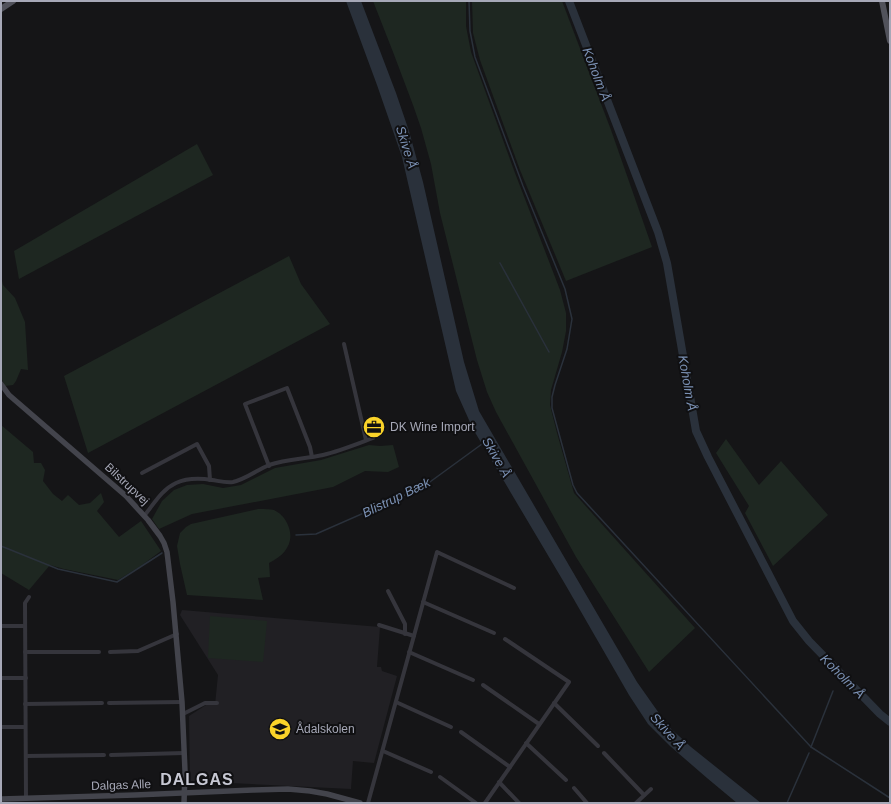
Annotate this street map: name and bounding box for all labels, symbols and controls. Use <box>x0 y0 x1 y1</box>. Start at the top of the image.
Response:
water label: Koholm Å <box>579 45 614 103</box>
water label: Skive Å <box>393 124 420 170</box>
water label: Koholm Å <box>675 354 700 412</box>
office icon: DK Wine Import <box>361 414 387 440</box>
place label: DK Wine Import <box>390 420 475 434</box>
water label: Skive Å <box>479 434 514 480</box>
street label: Bilstrupvej <box>102 460 152 508</box>
water label: Blistrup Bæk <box>360 474 434 520</box>
water label: Koholm Å <box>817 651 868 702</box>
water label: Skive Å <box>647 710 688 753</box>
school or university icon: Ådalskolen <box>267 716 293 742</box>
place label: Ådalskolen <box>296 721 355 736</box>
district label: DALGAS <box>160 771 234 788</box>
street label: Dalgas Alle <box>91 777 152 793</box>

